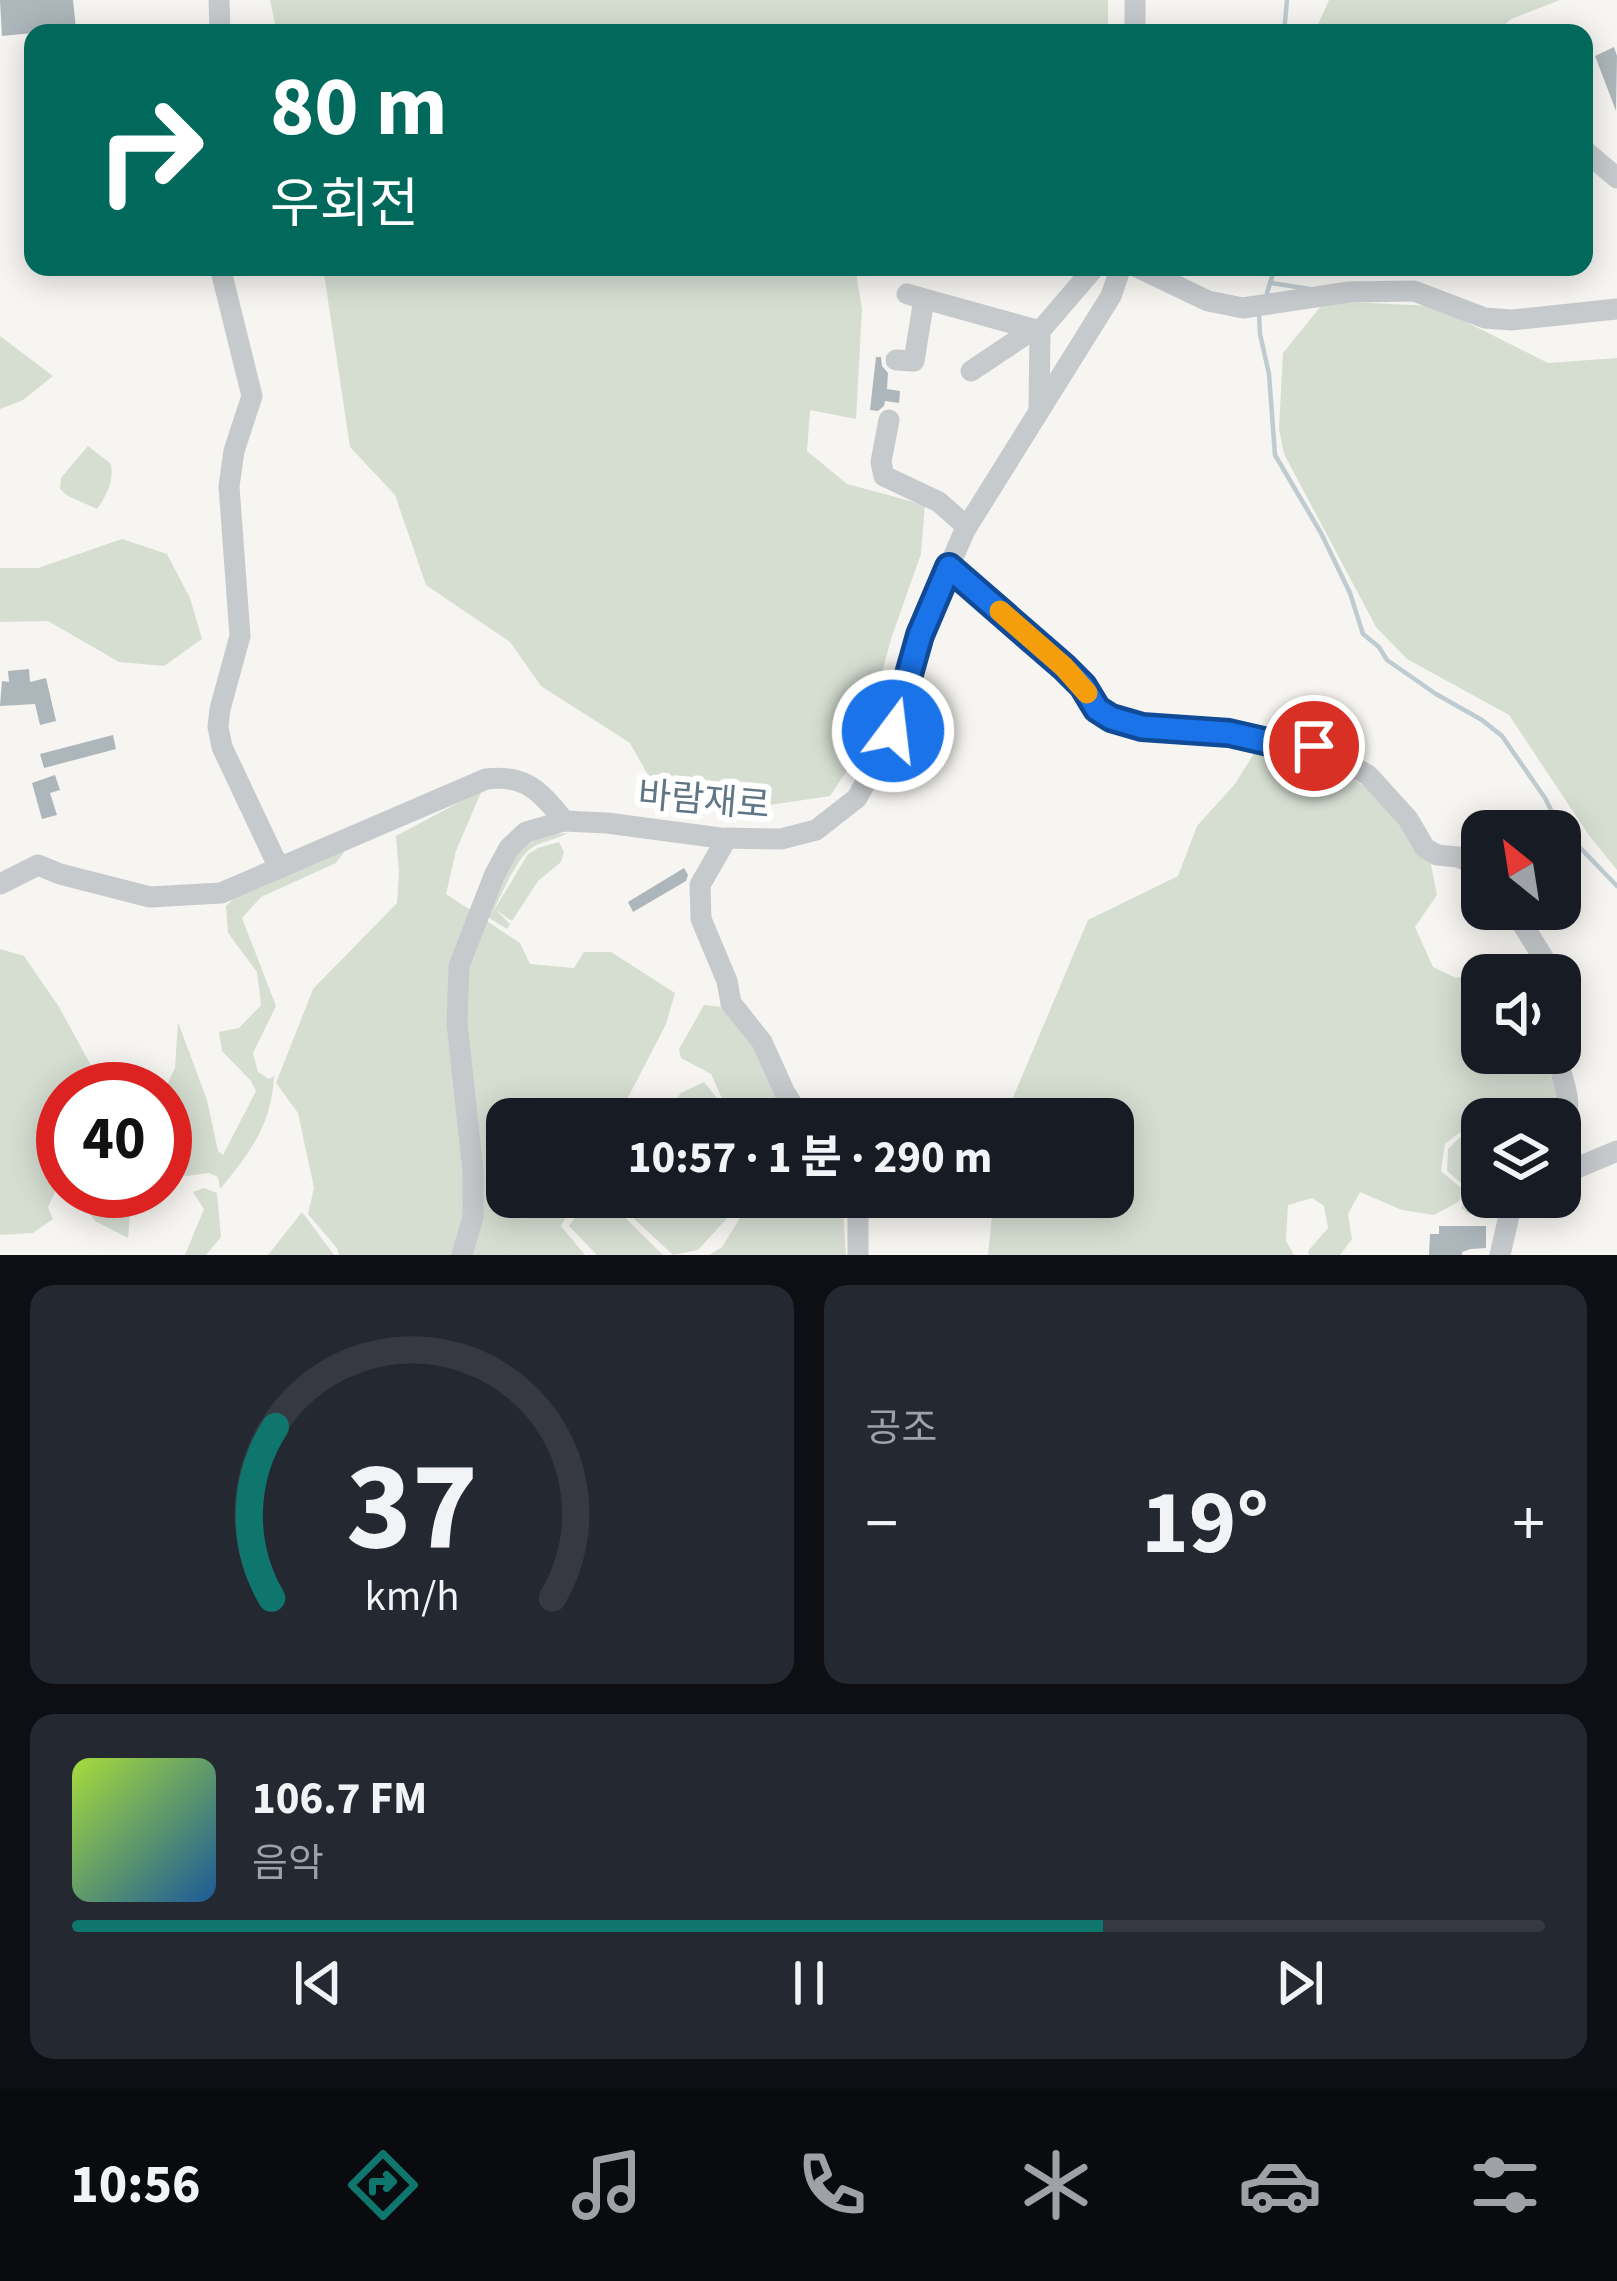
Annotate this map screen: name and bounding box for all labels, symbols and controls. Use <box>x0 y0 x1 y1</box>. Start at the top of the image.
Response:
text: 80 m <box>270 48 448 168</box>
icon: right <box>72 72 228 228</box>
text: 우회전 <box>270 167 419 244</box>
position arrow <box>830 668 956 794</box>
pin <box>1263 695 1365 797</box>
icon: arrive <box>1281 713 1347 779</box>
street label: 바람재로 <box>636 769 772 832</box>
north arrow <box>1461 810 1581 930</box>
map controls <box>1461 810 1581 1218</box>
button: sound <box>1461 954 1581 1074</box>
speed limit sign: 40 <box>36 1062 192 1218</box>
button: layers <box>1461 1098 1581 1218</box>
text: 10:57 · 1 분 · 290 m <box>628 1126 992 1190</box>
text: 공조 <box>866 1401 937 1457</box>
text: 37 <box>346 1419 478 1597</box>
text: 19° <box>1141 1460 1269 1588</box>
text: − <box>866 1477 898 1571</box>
text: + <box>1512 1477 1545 1571</box>
text: km/h <box>364 1565 459 1626</box>
text: 106.7 FM <box>252 1767 427 1831</box>
text: 음악 <box>252 1836 324 1892</box>
icon: previous <box>285 1950 351 2016</box>
icon: pause <box>776 1950 842 2016</box>
icon: next <box>1267 1950 1333 2016</box>
icon: directions <box>341 2143 425 2227</box>
icon: music <box>565 2143 649 2227</box>
icon: phone <box>790 2143 874 2227</box>
icon: climate <box>1014 2143 1098 2227</box>
icon: car <box>1238 2143 1322 2227</box>
icon: filters <box>1463 2143 1547 2227</box>
text: 10:56 <box>70 2147 200 2224</box>

